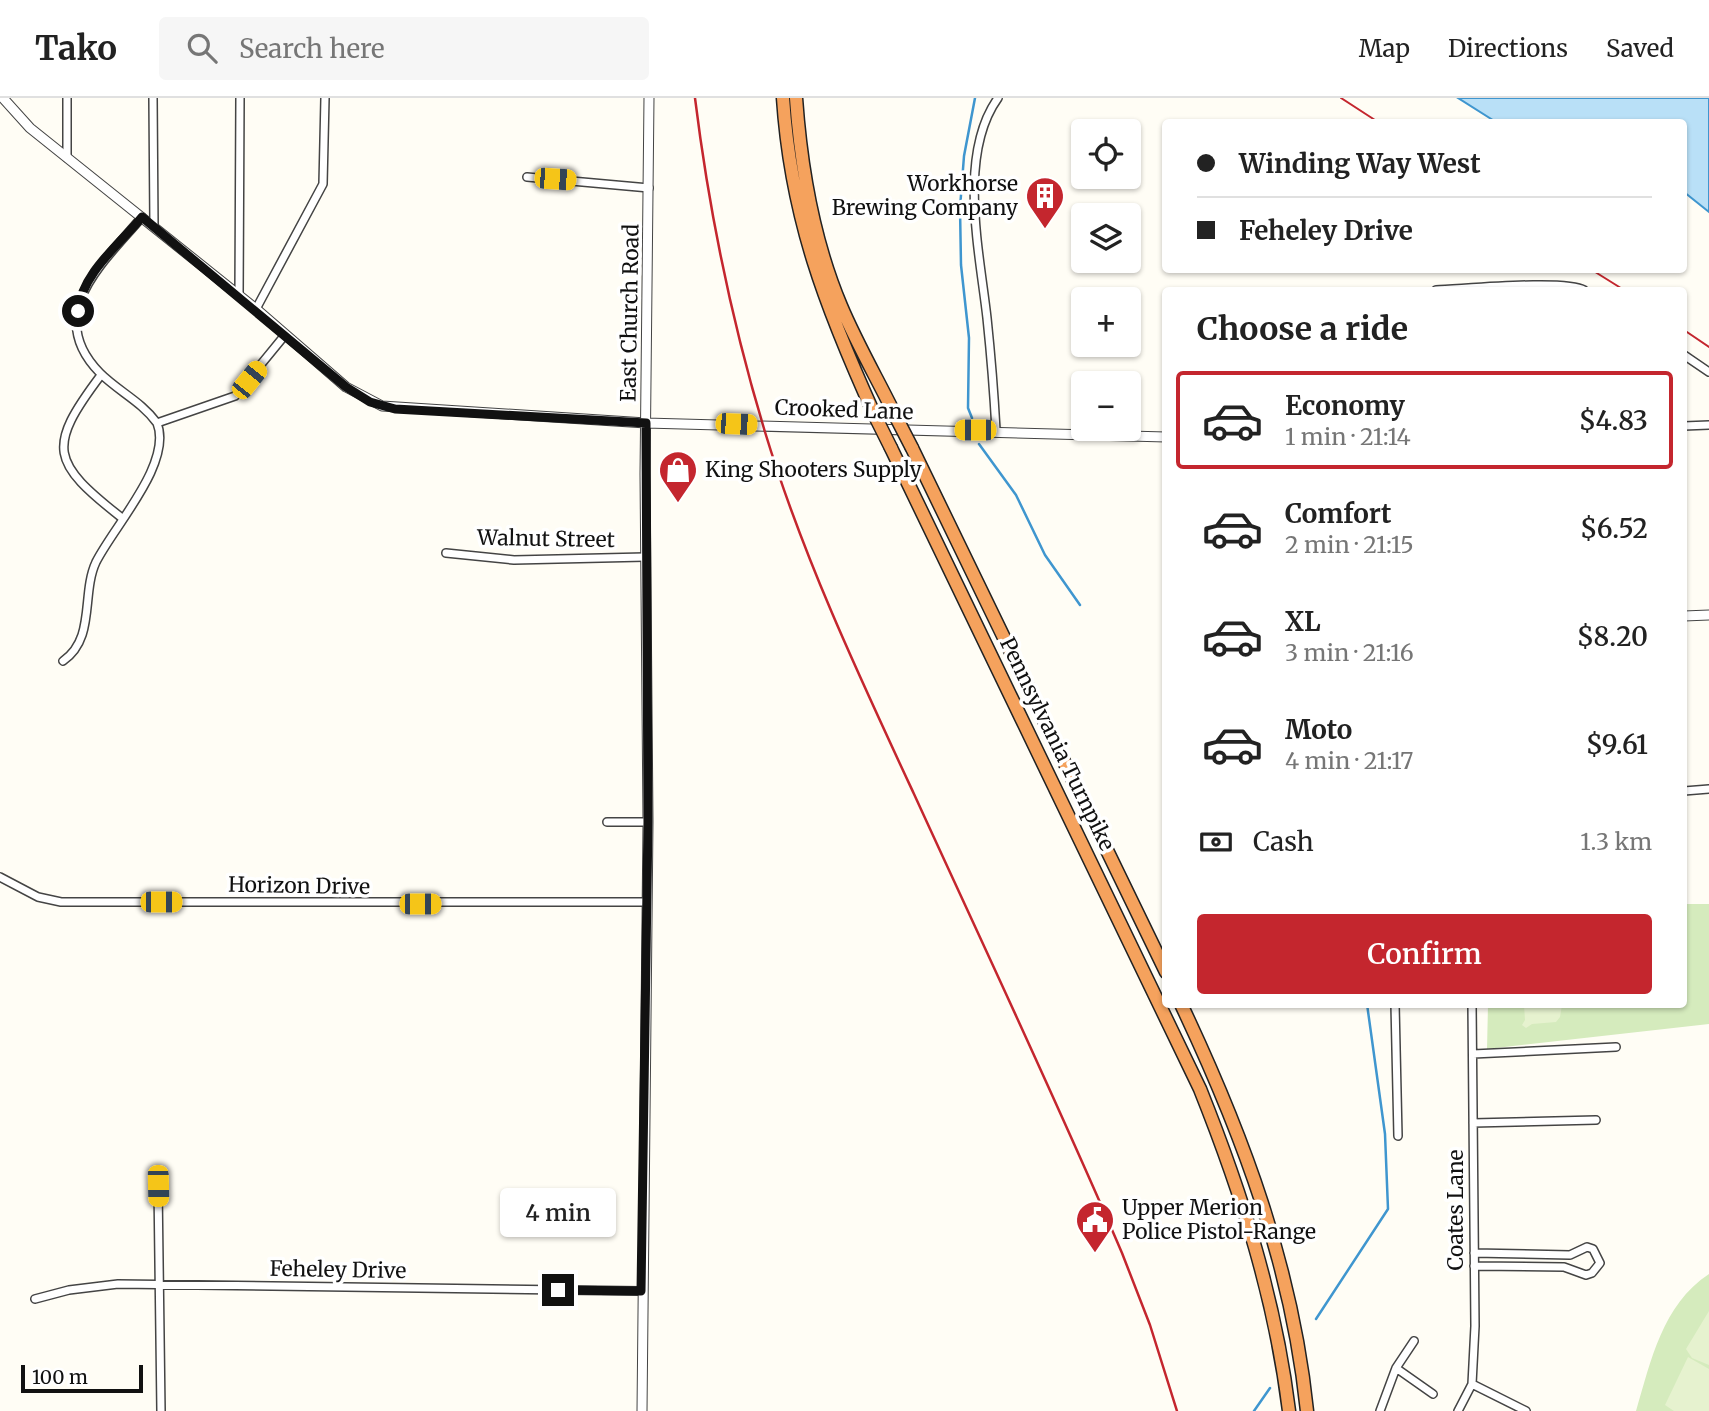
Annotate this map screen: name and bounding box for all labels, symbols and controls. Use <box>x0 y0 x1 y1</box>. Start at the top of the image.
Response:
search box <box>159 17 649 80</box>
text: Tako <box>35 28 117 69</box>
icon: search <box>183 29 221 67</box>
text: Search here <box>239 32 385 65</box>
text: Map <box>1359 33 1410 64</box>
text: Directions <box>1448 33 1568 64</box>
text: Saved <box>1606 33 1674 64</box>
map controls <box>1071 119 1141 441</box>
button: locate <box>1071 119 1141 189</box>
text: Winding Way West <box>1239 147 1481 180</box>
car <box>534 167 577 191</box>
place label: Workhorse Brewing Company <box>832 170 1019 221</box>
building icon: Workhorse Brewing Company <box>1024 175 1066 230</box>
button: layers <box>1071 203 1141 273</box>
text: Feheley Drive <box>1239 214 1413 247</box>
street label: East Church Road <box>614 223 645 402</box>
button: + <box>1071 287 1141 357</box>
route start <box>62 295 94 327</box>
text: Choose a ride <box>1197 309 1408 349</box>
car <box>228 357 271 403</box>
button: − <box>1071 371 1141 441</box>
icon: car <box>1201 389 1264 452</box>
text: Economy <box>1285 389 1405 422</box>
street label: Crooked Lane <box>774 394 914 425</box>
text: $4.83 <box>1579 404 1648 437</box>
car <box>715 413 758 435</box>
car <box>955 420 997 441</box>
text: 1 min · 21:14 <box>1285 422 1411 451</box>
shop icon: King Shooters Supply <box>657 449 699 504</box>
place label: King Shooters Supply <box>705 456 923 483</box>
icon: car <box>1201 497 1264 560</box>
text: Comfort <box>1285 497 1391 530</box>
text: $6.52 <box>1580 512 1648 545</box>
street label: Walnut Street <box>476 524 615 553</box>
text: 2 min · 21:15 <box>1285 530 1414 559</box>
icon: car <box>1201 605 1264 668</box>
text: XL <box>1285 605 1321 638</box>
text: $8.20 <box>1577 620 1648 653</box>
street label: Pennsylvania Turnpike <box>994 633 1121 855</box>
text: 3 min · 21:16 <box>1285 638 1414 667</box>
icon: car <box>1201 713 1264 776</box>
text: Moto <box>1285 713 1352 746</box>
text: $9.61 <box>1586 728 1648 761</box>
text: 4 min · 21:17 <box>1285 746 1413 775</box>
icon: cash <box>1197 823 1235 861</box>
text: Cash <box>1253 825 1314 858</box>
text: 1.3 km <box>1580 827 1652 856</box>
street label: Horizon Drive <box>228 871 370 900</box>
car <box>141 892 183 913</box>
car <box>400 894 442 915</box>
button: Confirm <box>1197 914 1652 994</box>
street label: Coates Lane <box>1442 1149 1469 1271</box>
car <box>148 1165 169 1207</box>
callout: 4 min <box>500 1188 616 1238</box>
place label: Upper Merion Police Pistol-Range <box>1122 1194 1316 1245</box>
text: 4 min <box>525 1198 591 1227</box>
public building icon: Upper Merion Police Pistol-Range <box>1074 1199 1116 1254</box>
street label: Feheley Drive <box>269 1255 407 1284</box>
route end <box>542 1274 574 1306</box>
scale bar <box>21 1362 144 1394</box>
text: 100 m <box>32 1365 88 1389</box>

